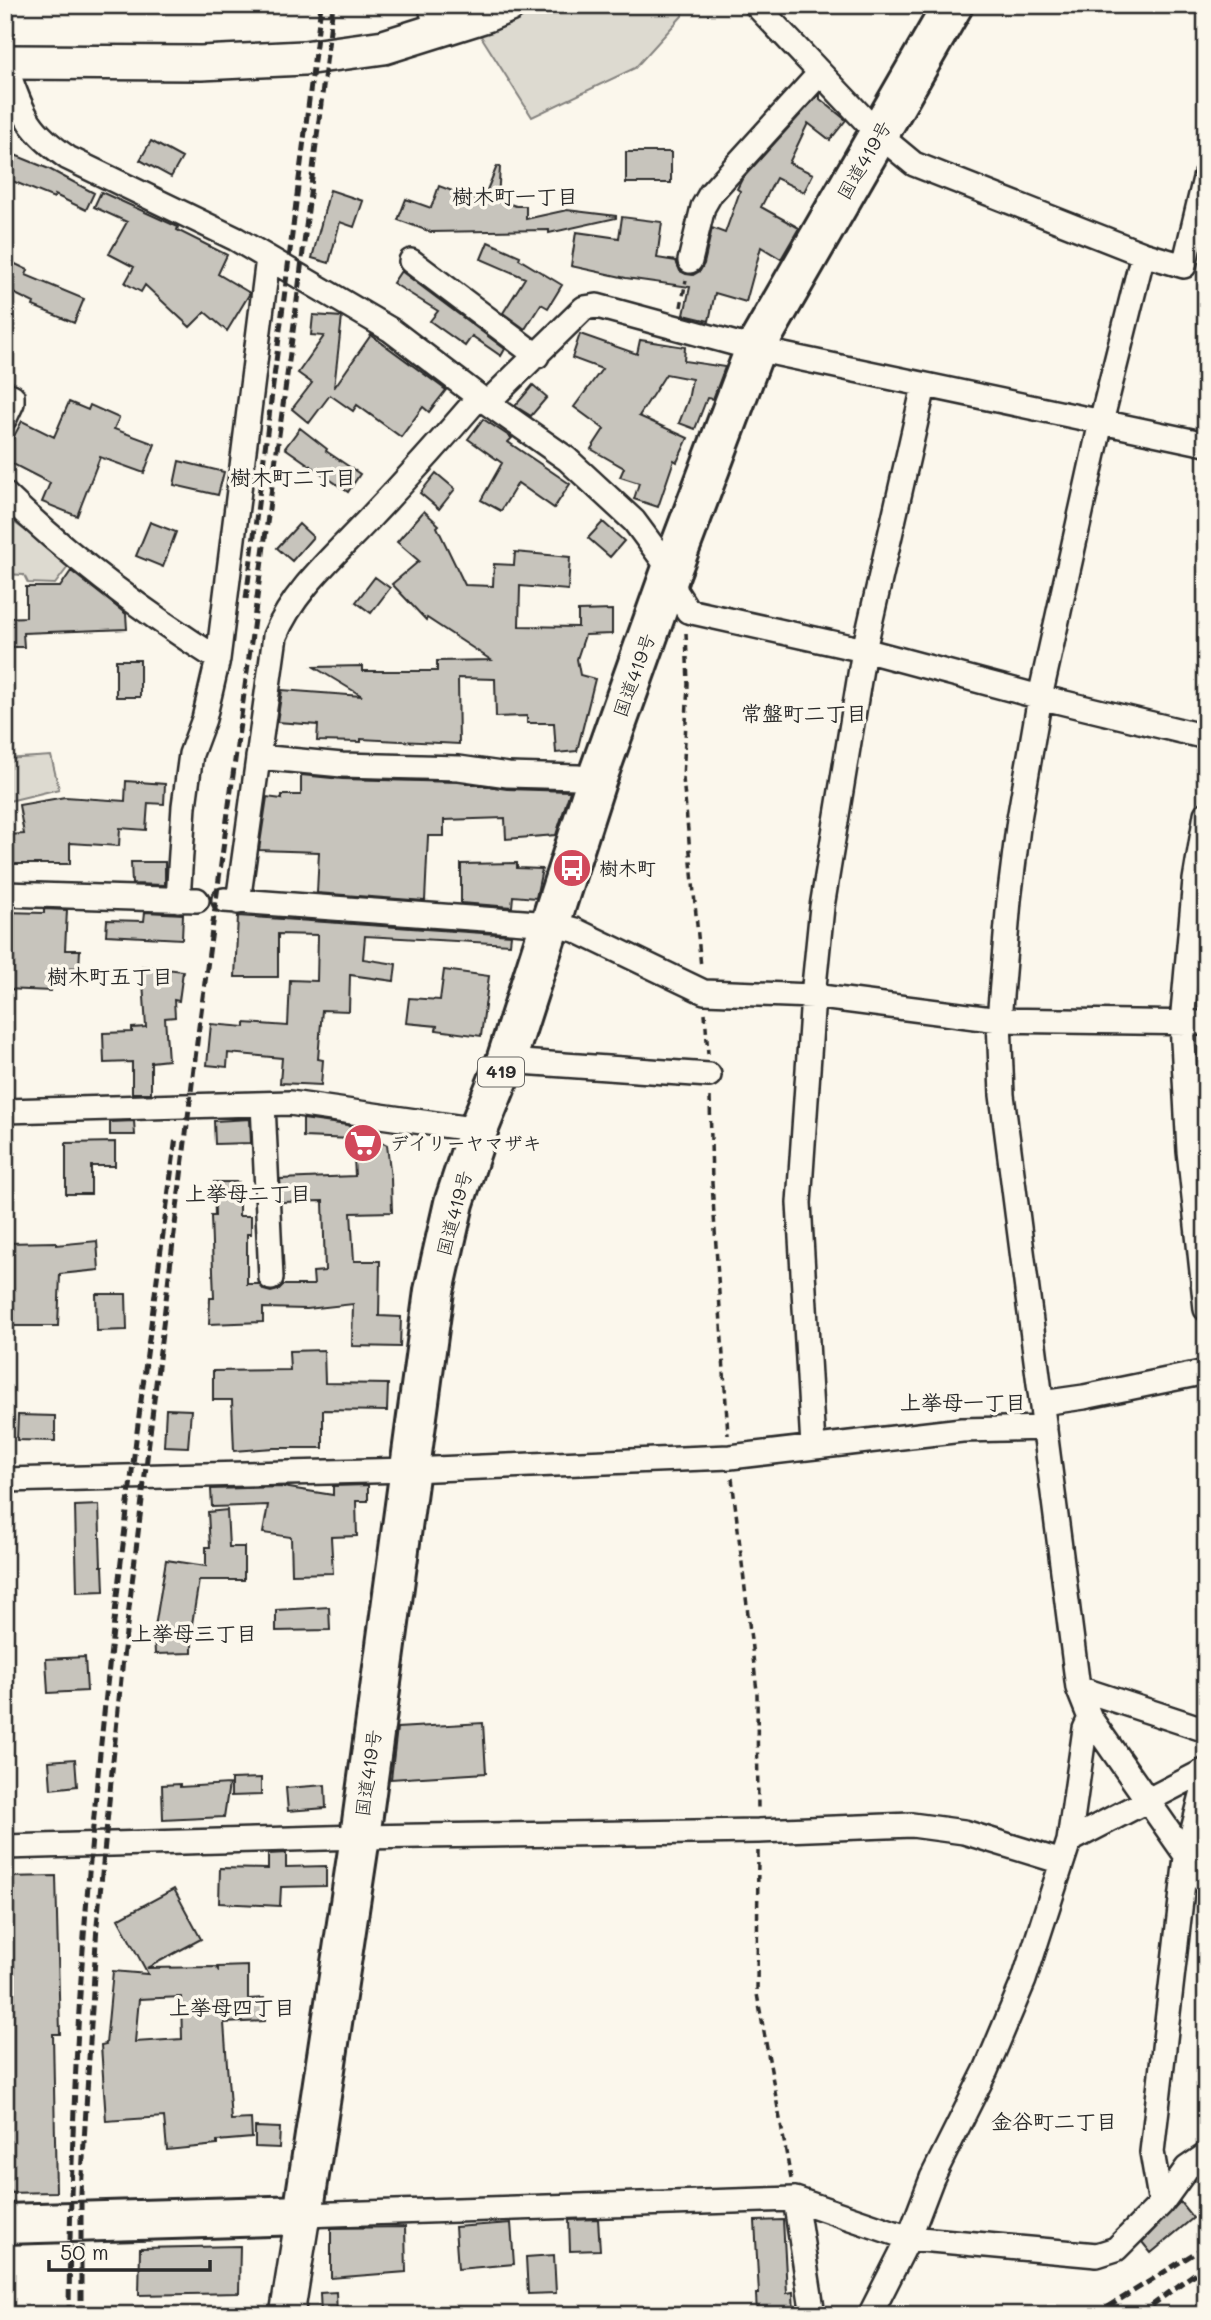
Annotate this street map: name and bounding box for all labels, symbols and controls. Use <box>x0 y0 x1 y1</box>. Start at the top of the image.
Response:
street label: 国道419号 <box>831 115 896 204</box>
district label: 樹木町一丁目 <box>452 182 578 209</box>
district label: 樹木町二丁目 <box>230 463 356 490</box>
street label: 国道419号 <box>607 629 660 720</box>
district label: 常盤町二丁目 <box>741 699 867 726</box>
bus stop icon: 樹木町 <box>551 847 593 889</box>
place label: 樹木町 <box>599 855 656 880</box>
district label: 樹木町五丁目 <box>47 962 173 989</box>
road number: 419 <box>478 1058 524 1086</box>
supermarket icon: デイリーヤマザキ <box>342 1122 384 1164</box>
place label: デイリーヤマザキ <box>390 1130 542 1155</box>
street label: 国道419号 <box>430 1167 477 1259</box>
district label: 上挙母二丁目 <box>185 1179 311 1206</box>
district label: 上挙母一丁目 <box>900 1388 1026 1415</box>
district label: 上挙母三丁目 <box>131 1619 257 1646</box>
street label: 国道419号 <box>349 1728 386 1818</box>
district label: 上挙母四丁目 <box>169 1993 295 2020</box>
district label: 金谷町二丁目 <box>991 2107 1117 2134</box>
scale bar <box>49 2229 210 2273</box>
text: 50 m <box>60 2238 109 2265</box>

